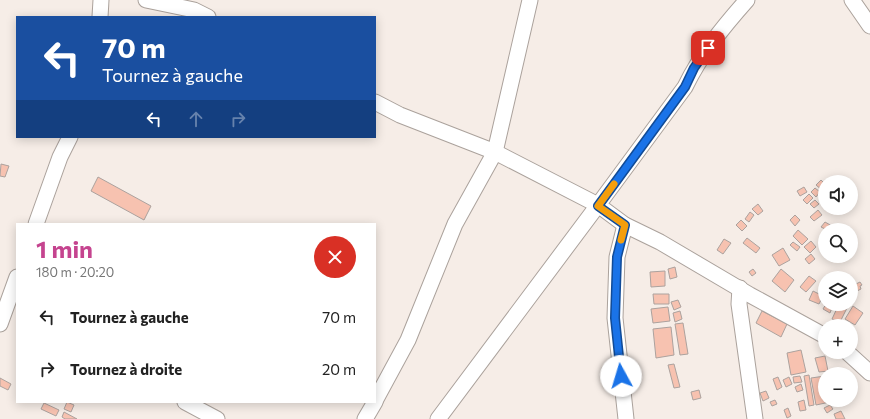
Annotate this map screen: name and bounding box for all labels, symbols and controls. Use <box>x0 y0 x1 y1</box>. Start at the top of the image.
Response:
text: 70 m <box>102 30 166 64</box>
pin <box>691 31 725 65</box>
icon: left <box>36 32 88 84</box>
icon: arrive <box>697 37 719 59</box>
text: Tournez à gauche <box>102 64 243 86</box>
icon: left <box>143 108 165 130</box>
icon: ahead <box>185 108 207 130</box>
icon: right <box>227 108 249 130</box>
map controls <box>818 175 858 407</box>
button: sound <box>818 175 858 215</box>
button: search <box>818 223 858 263</box>
text: 1 min <box>36 234 93 263</box>
button: close <box>314 236 356 278</box>
text: 180 m · 20:20 <box>36 264 114 280</box>
button: layers <box>818 271 858 311</box>
icon: left <box>36 306 58 328</box>
text: Tournez à gauche <box>70 308 189 326</box>
text: 70 m <box>322 308 356 326</box>
button: + <box>818 319 858 359</box>
position arrow <box>600 355 642 397</box>
icon: right <box>36 358 58 380</box>
text: Tournez à droite <box>70 360 182 378</box>
text: 20 m <box>322 360 356 378</box>
button: − <box>818 367 858 407</box>

